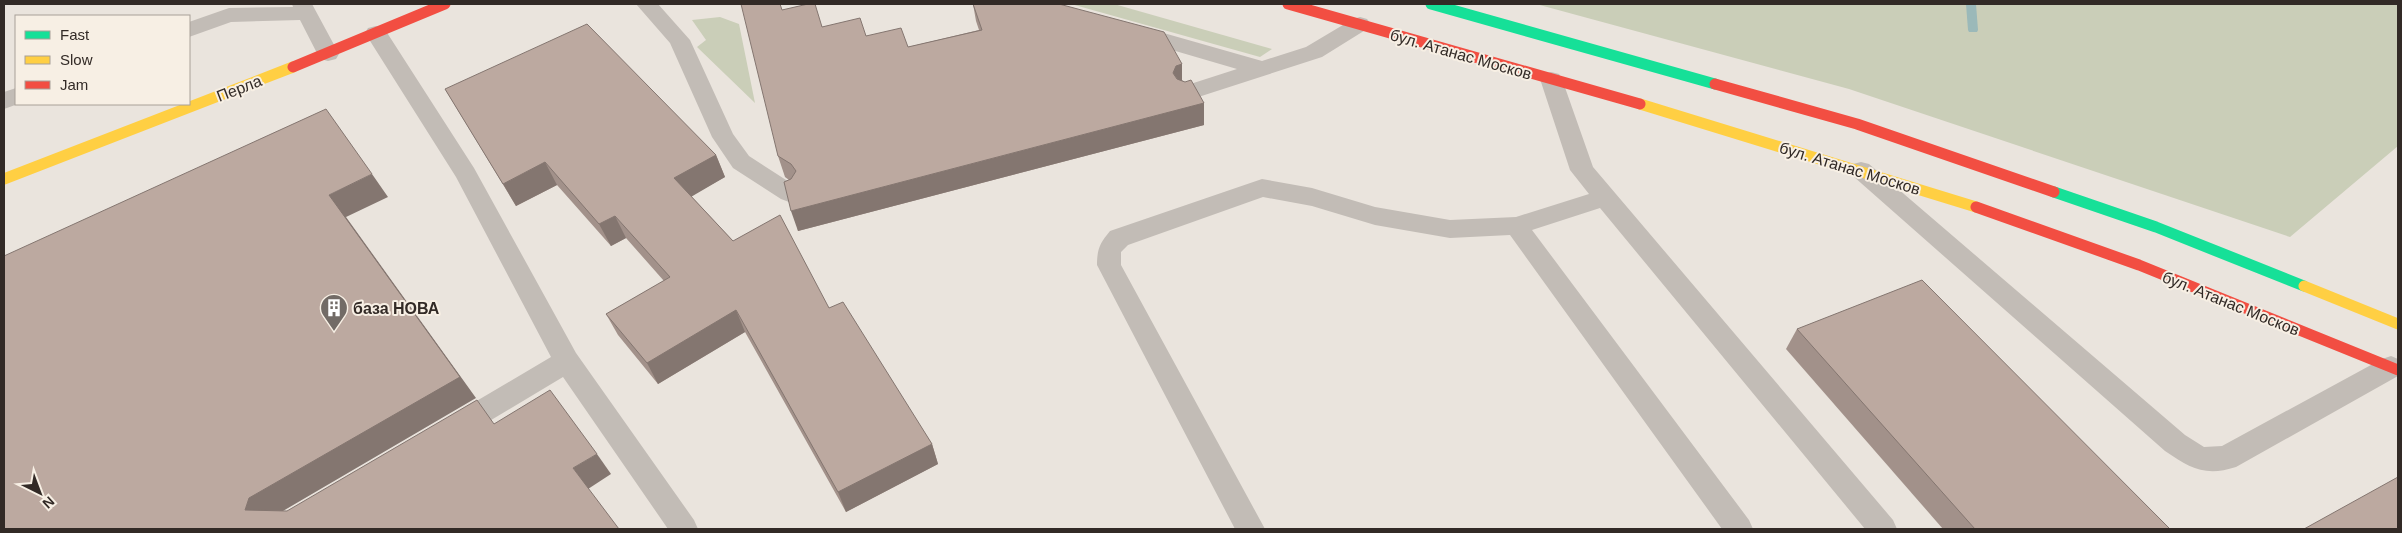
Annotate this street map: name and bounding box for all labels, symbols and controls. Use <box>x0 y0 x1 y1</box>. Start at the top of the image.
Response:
legend <box>15 15 190 105</box>
text: Fast <box>60 26 90 43</box>
street label: бул. Атанас Москов <box>1388 26 1533 83</box>
text: Slow <box>60 51 93 68</box>
street label: Перла <box>214 72 264 105</box>
text: Jam <box>60 76 88 93</box>
street label: бул. Атанас Москов <box>1777 139 1922 198</box>
street label: бул. Атанас Москов <box>2160 268 2302 339</box>
building icon: база НОВА <box>319 293 349 332</box>
place label: база НОВА <box>353 300 440 317</box>
north arrow <box>15 468 65 518</box>
text: N <box>40 493 58 512</box>

